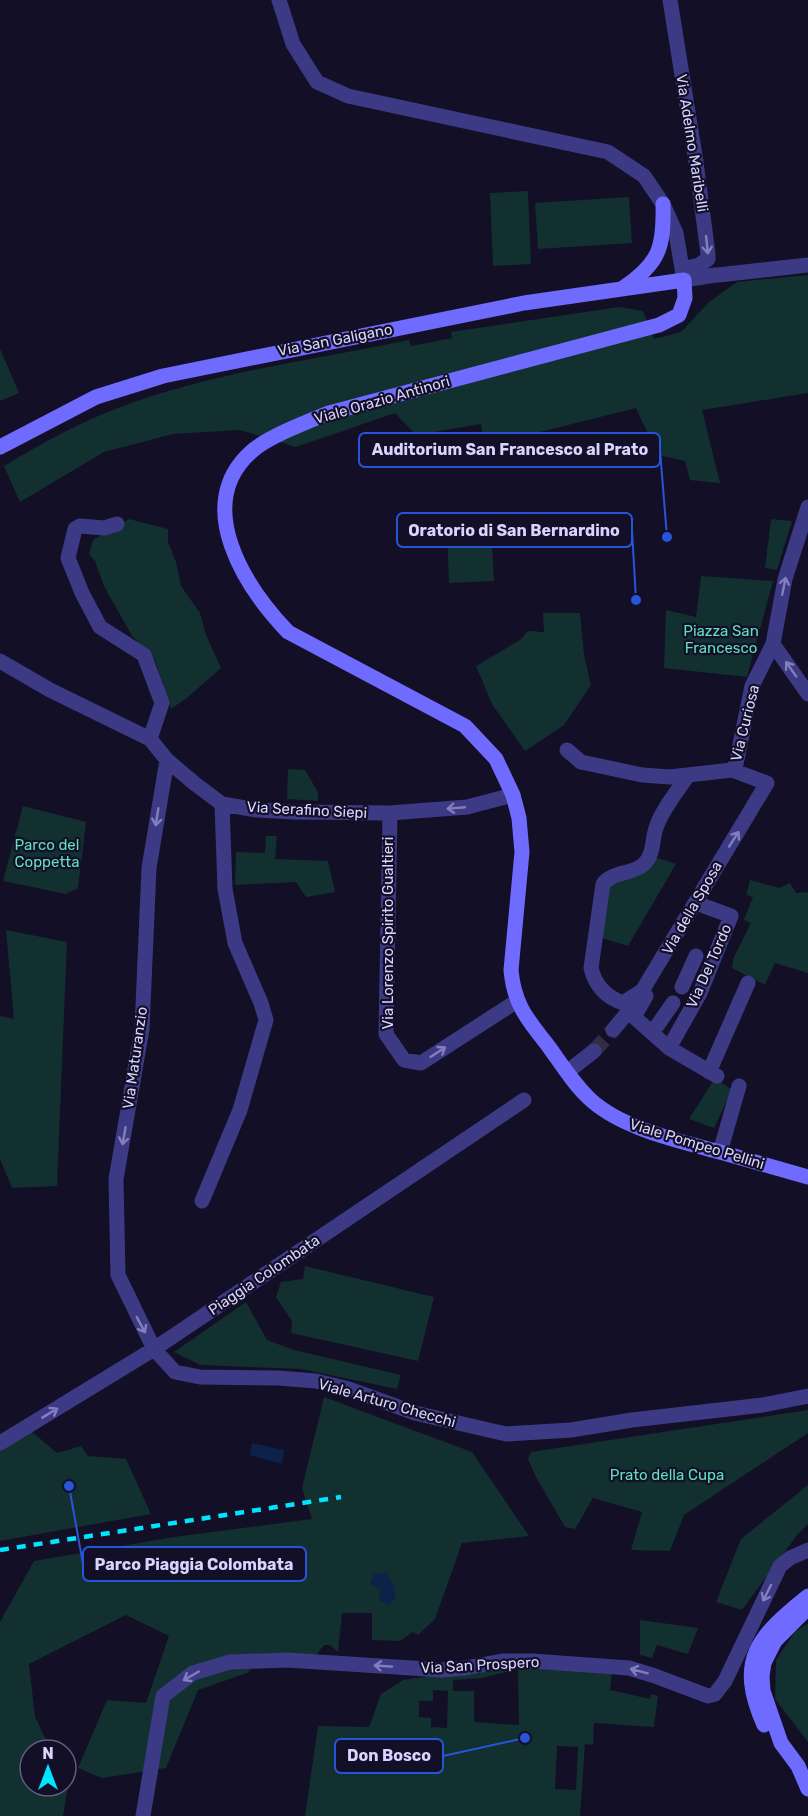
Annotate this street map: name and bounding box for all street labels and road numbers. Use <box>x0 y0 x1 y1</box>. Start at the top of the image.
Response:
street label: Via Adelmo Maribelli <box>672 73 712 213</box>
street label: Via San Galigano <box>276 320 394 360</box>
street label: Viale Orazio Antinori <box>312 372 452 428</box>
street label: Via Curiosa <box>727 683 763 763</box>
street label: Via Serafino Siepi <box>246 798 368 822</box>
street label: Via Lorenzo Spirito Gualtieri <box>379 837 397 1029</box>
street label: Via della Sposa <box>658 858 726 958</box>
street label: Via Del Tordo <box>682 921 736 1011</box>
street label: Via Maturanzio <box>119 1006 151 1110</box>
street label: Viale Pompeo Pellini <box>627 1115 767 1173</box>
street label: Piaggia Colombata <box>205 1231 323 1319</box>
street label: Viale Arturo Checchi <box>316 1375 458 1431</box>
street label: Via San Prospero <box>420 1653 540 1677</box>

